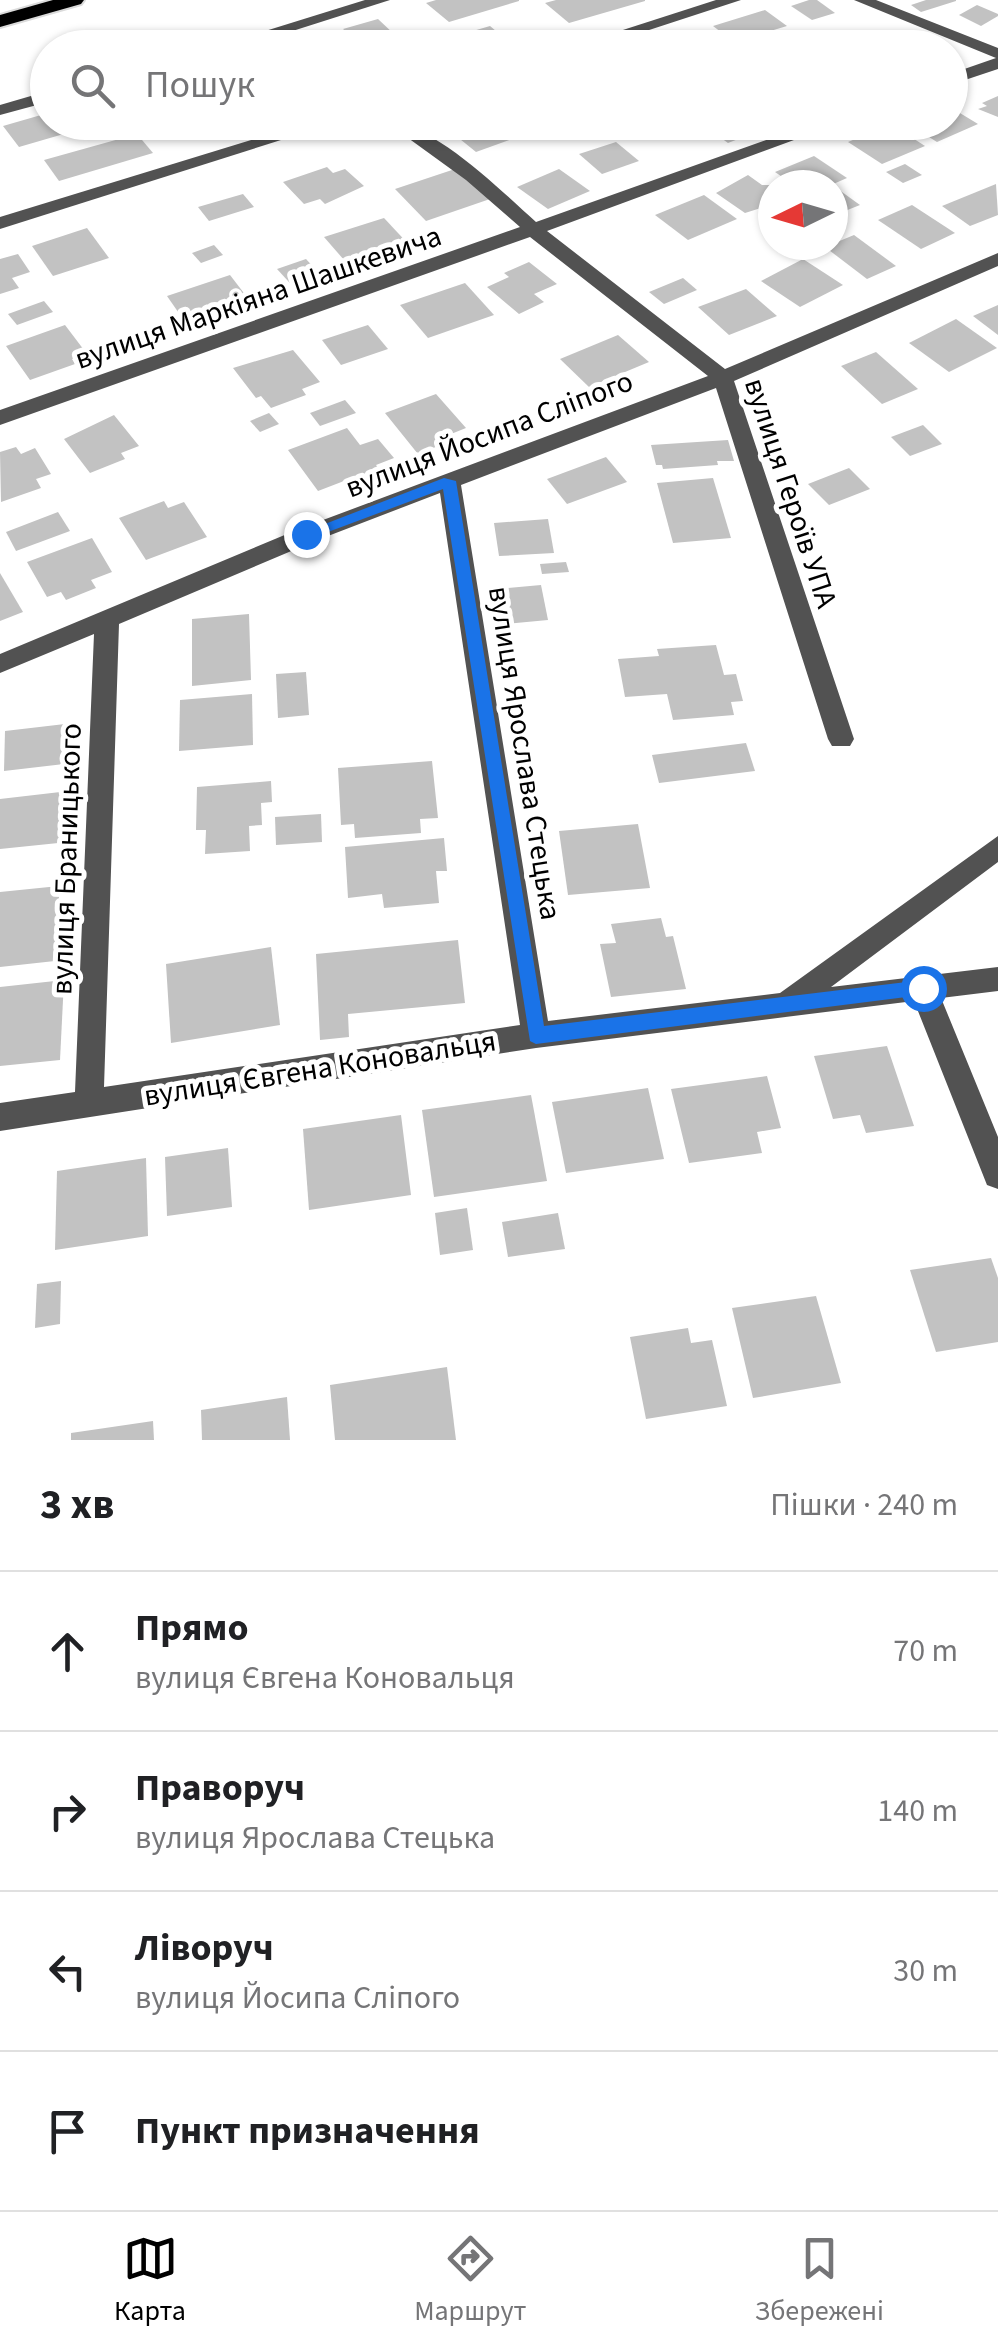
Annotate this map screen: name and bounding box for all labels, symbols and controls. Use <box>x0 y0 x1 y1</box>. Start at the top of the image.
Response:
search box <box>30 30 968 140</box>
icon: search <box>65 58 120 113</box>
text: Пошук <box>145 58 255 112</box>
north arrow <box>758 170 848 260</box>
street label: вулиця Маркіяна Шашкевича <box>69 214 447 380</box>
street label: вулиця Йосипа Сліпого <box>339 360 639 509</box>
street label: вулиця Героїв УПА <box>733 373 848 614</box>
route end <box>284 512 330 558</box>
street label: вулиця Ярослава Стецька <box>477 583 572 923</box>
street label: вулиця Браницького <box>40 722 93 996</box>
route start <box>901 966 947 1012</box>
street label: вулиця Євгена Коновальця <box>141 1019 499 1118</box>
text: 3 хв <box>40 1475 114 1535</box>
text: Пішки · 240 m <box>770 1482 958 1528</box>
text: Прямо <box>135 1601 249 1655</box>
icon: ahead <box>40 1624 95 1679</box>
text: 70 m <box>893 1628 958 1674</box>
text: вулиця Євгена Коновальця <box>135 1655 515 1701</box>
text: Праворуч <box>135 1761 305 1815</box>
icon: right <box>40 1784 95 1839</box>
text: 140 m <box>877 1788 958 1834</box>
text: вулиця Ярослава Стецька <box>135 1815 495 1861</box>
text: Ліворуч <box>135 1921 274 1975</box>
icon: left <box>40 1944 95 1999</box>
text: 30 m <box>893 1948 958 1994</box>
text: вулиця Йосипа Сліпого <box>135 1975 460 2021</box>
icon: arrive <box>40 2104 95 2159</box>
text: Пункт призначення <box>135 2104 480 2158</box>
tab: Карта <box>114 2231 186 2331</box>
tab: Маршрут <box>414 2231 527 2331</box>
tab: Збережені <box>755 2231 884 2331</box>

